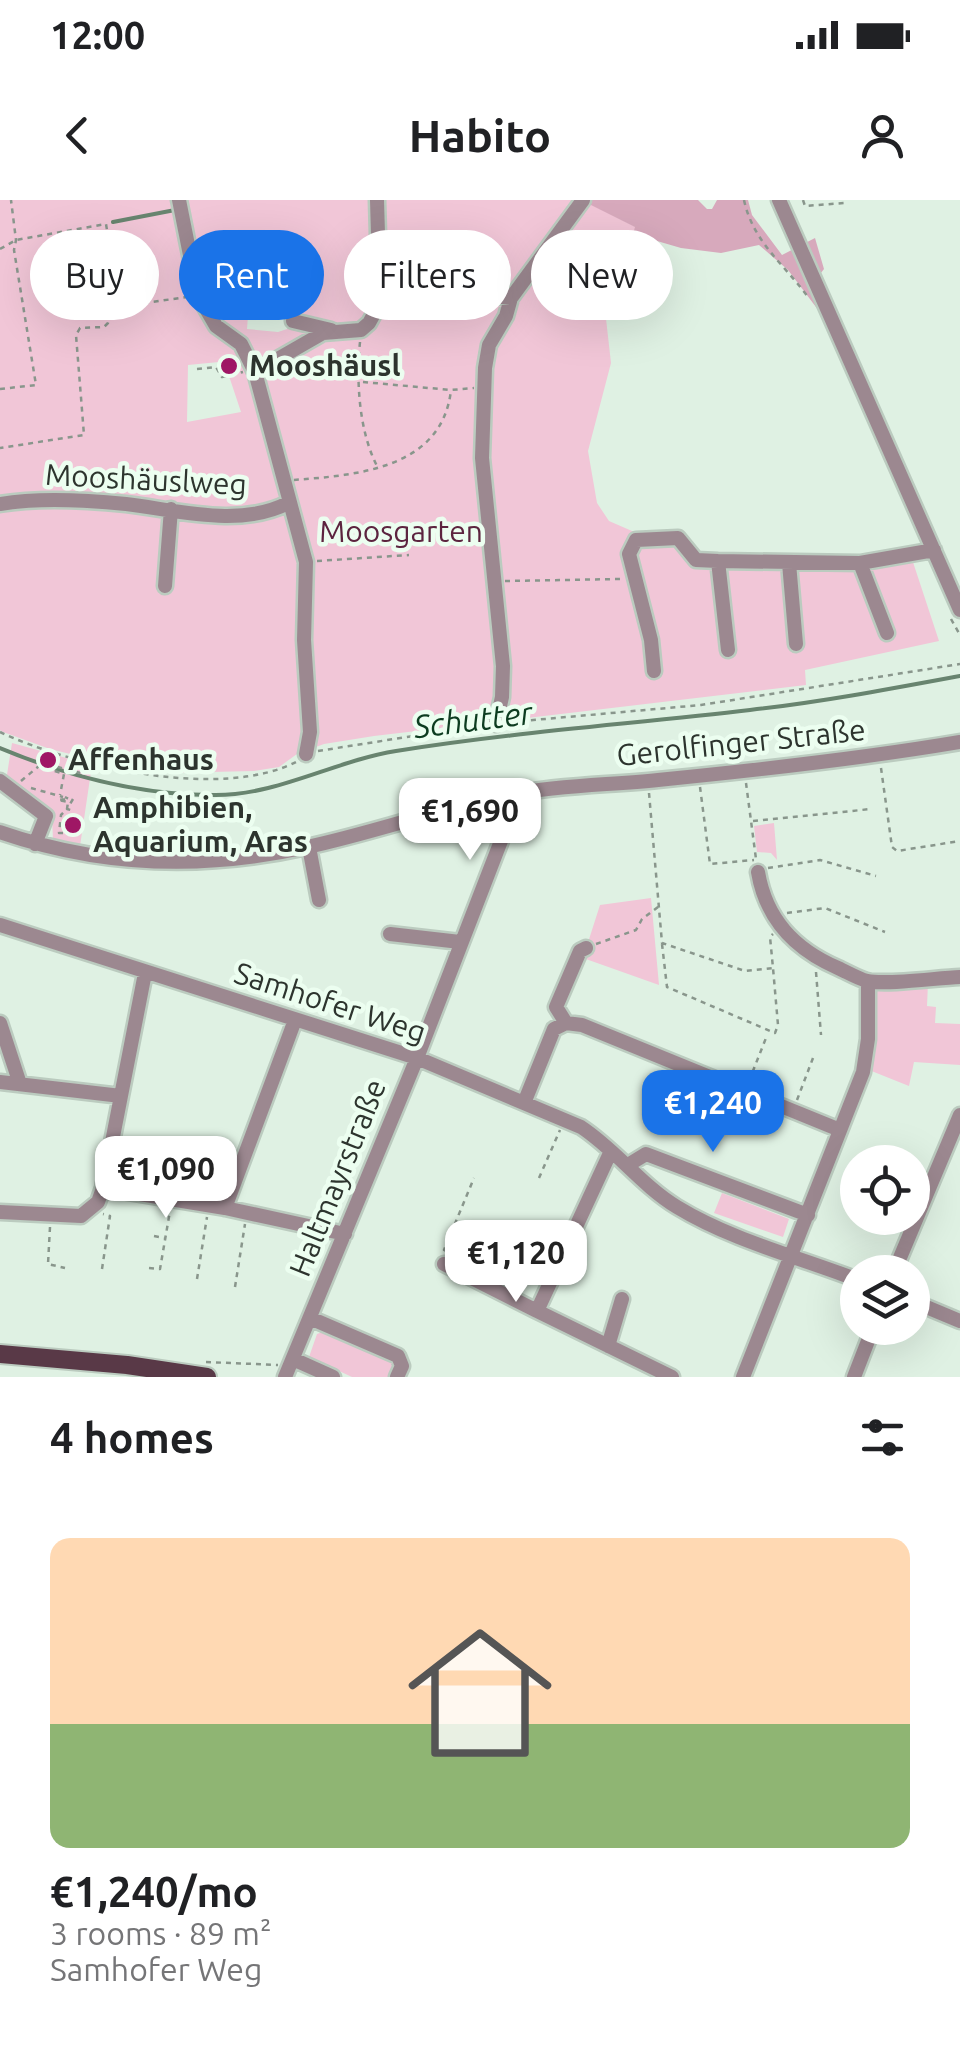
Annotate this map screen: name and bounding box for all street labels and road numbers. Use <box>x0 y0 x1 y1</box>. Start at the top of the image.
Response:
street label: Mooshäuslweg <box>44 457 248 501</box>
street label: Gerolfinger Straße <box>615 712 867 772</box>
street label: Samhofer Weg <box>230 955 430 1049</box>
street label: Haltmayrstraße <box>282 1074 392 1281</box>

